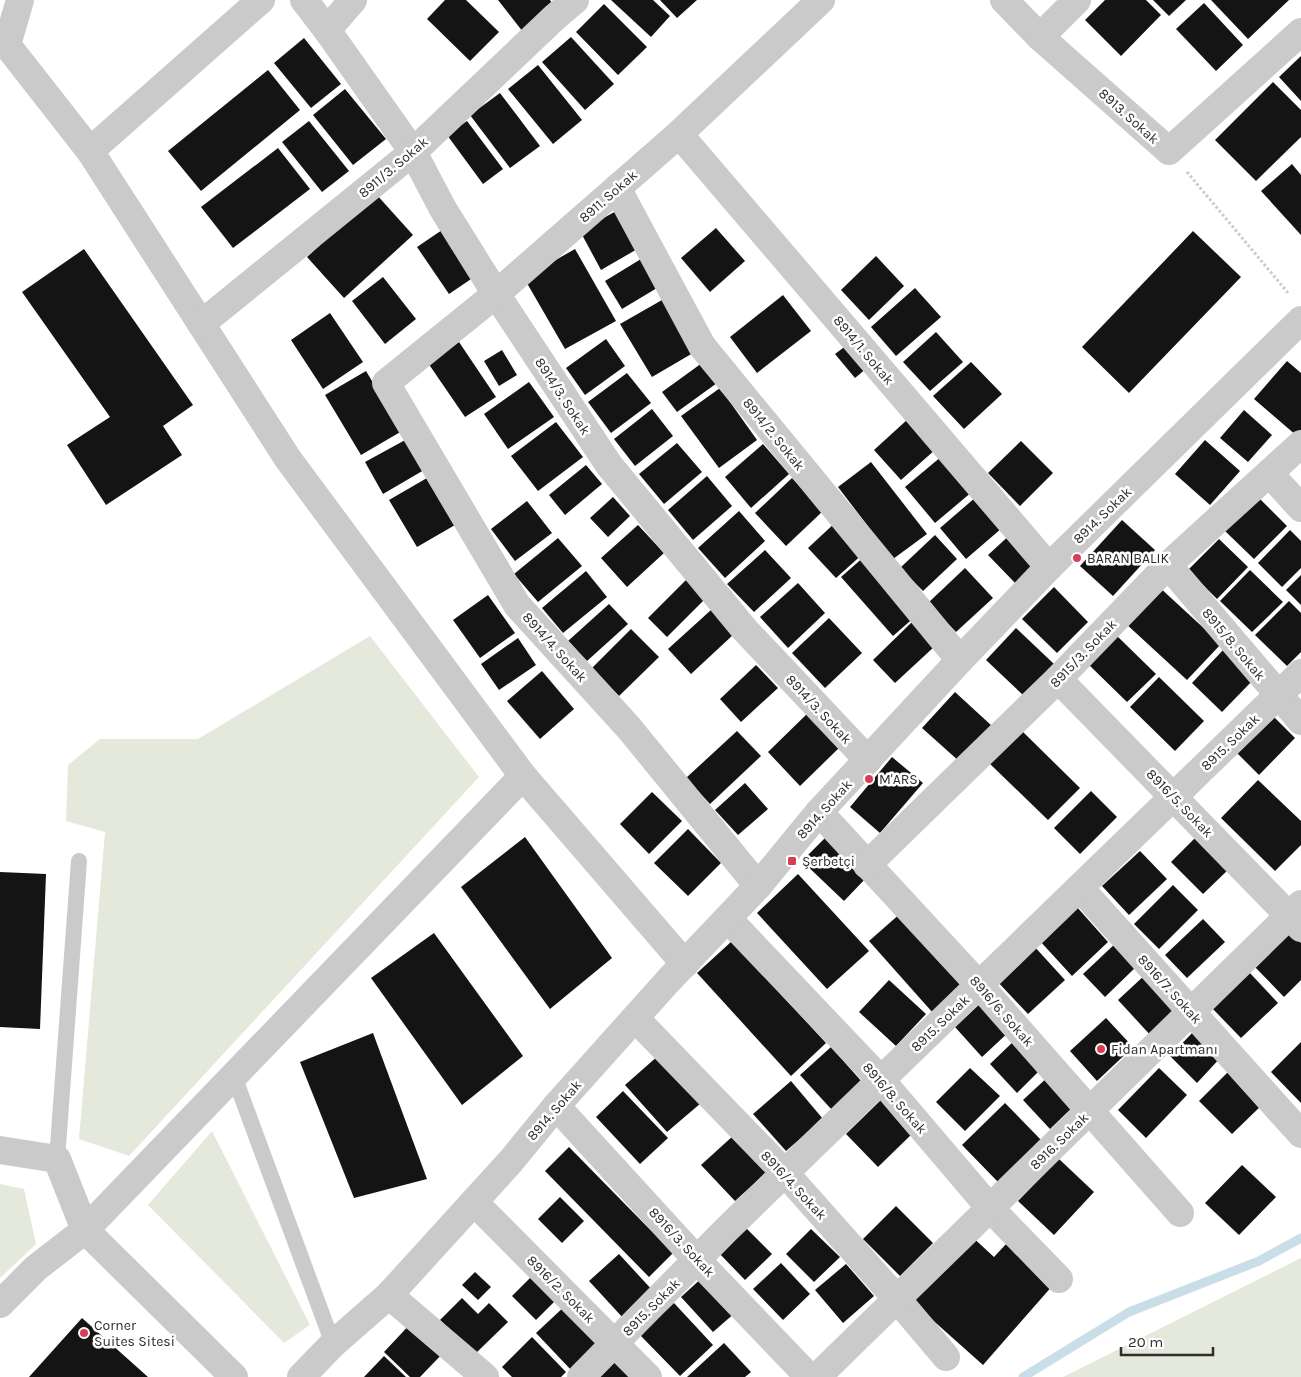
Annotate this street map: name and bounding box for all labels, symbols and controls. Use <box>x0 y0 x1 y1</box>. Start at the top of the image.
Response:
street label: 8913. Sokak <box>1095 85 1162 148</box>
street label: 8911/3. Sokak <box>355 133 432 201</box>
street label: 8911. Sokak <box>576 166 641 226</box>
street label: 8914/1. Sokak <box>830 312 898 389</box>
street label: 8914/3. Sokak <box>531 354 594 438</box>
street label: 8914/2. Sokak <box>739 394 808 474</box>
street label: 8914. Sokak <box>1070 483 1135 547</box>
place label: BARAN BALIK <box>1087 550 1169 567</box>
marker: BARAN BALIK <box>1071 552 1083 564</box>
street label: 8915/8. Sokak <box>1198 605 1269 684</box>
street label: 8914/4. Sokak <box>519 609 591 686</box>
street label: 8915/3. Sokak <box>1046 615 1120 691</box>
street label: 8914/3. Sokak <box>782 671 855 748</box>
street label: 8915. Sokak <box>1198 710 1263 774</box>
street label: 8916/5. Sokak <box>1143 766 1217 841</box>
place label: M'ARS <box>879 771 918 788</box>
marker: M'ARS <box>863 773 875 785</box>
street label: 8914. Sokak <box>793 776 856 843</box>
place label: Şerbetçi <box>802 853 855 870</box>
marker: Şerbetçi <box>786 855 798 867</box>
street label: 8916/7. Sokak <box>1134 951 1205 1028</box>
street label: 8916/6. Sokak <box>966 972 1037 1051</box>
street label: 8915. Sokak <box>908 991 973 1055</box>
place label: Fidan Apartmanı <box>1111 1041 1218 1058</box>
marker: Fidan Apartmanı <box>1095 1043 1107 1055</box>
street label: 8916/8. Sokak <box>859 1059 930 1138</box>
street label: 8914. Sokak <box>523 1077 585 1144</box>
street label: 8916. Sokak <box>1027 1109 1092 1173</box>
street label: 8916/4. Sokak <box>757 1147 830 1224</box>
street label: 8916/3. Sokak <box>645 1204 718 1281</box>
street label: 8916/2. Sokak <box>523 1252 598 1327</box>
street label: 8915. Sokak <box>619 1275 684 1340</box>
place label: Corner Suites Sitesi <box>94 1317 175 1350</box>
scale bar <box>1121 1324 1214 1356</box>
marker: Corner Suites Sitesi <box>78 1327 90 1339</box>
text: 20 m <box>1128 1333 1163 1351</box>

